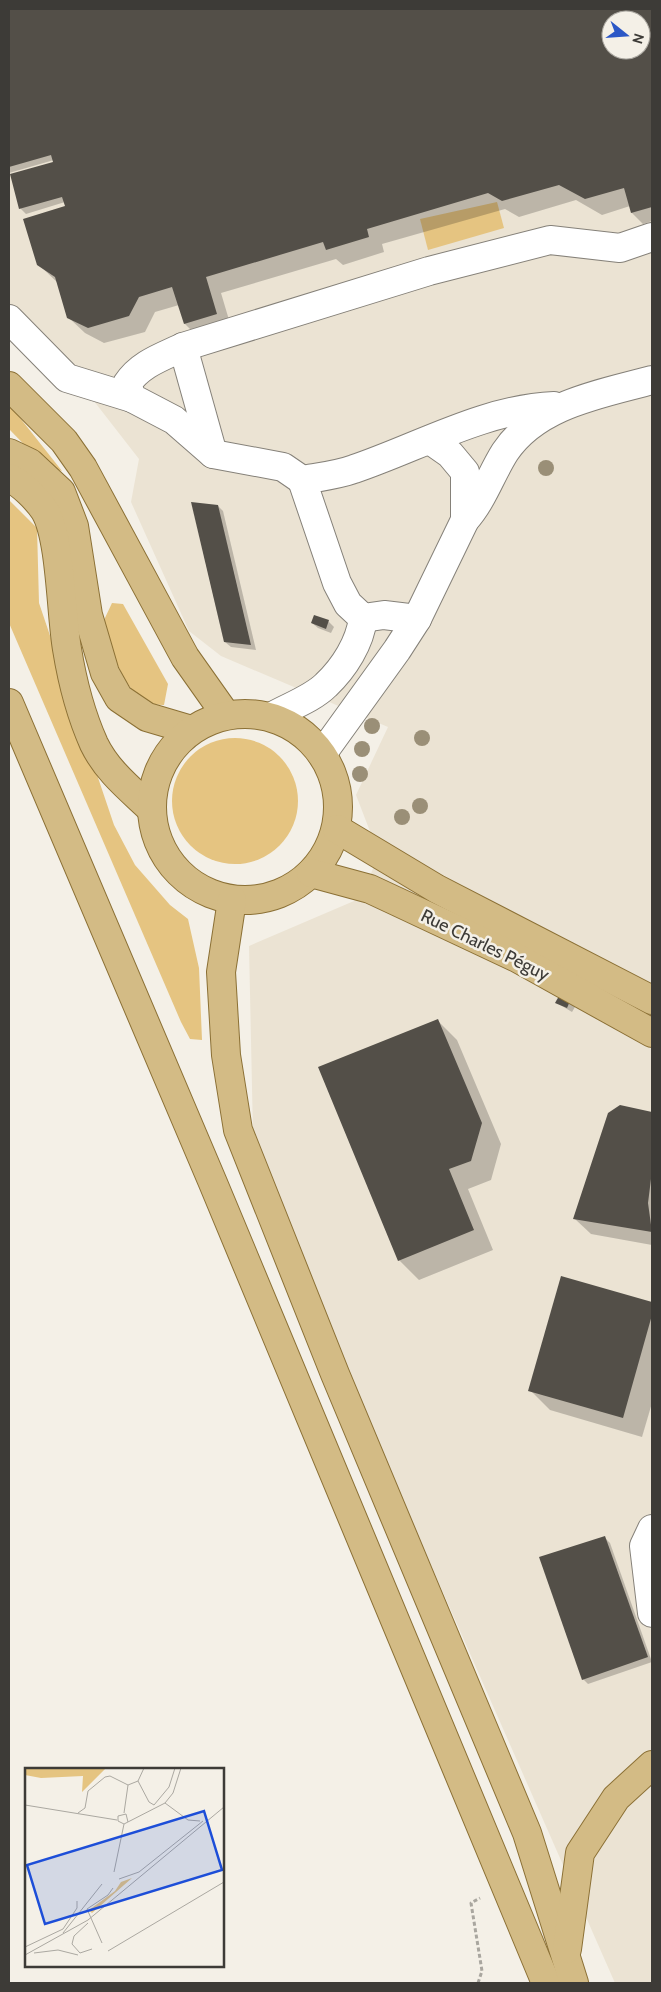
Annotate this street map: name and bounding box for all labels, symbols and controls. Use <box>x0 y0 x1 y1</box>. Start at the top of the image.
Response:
north arrow <box>601 10 651 60</box>
text: N <box>628 31 648 46</box>
street label: Rue Charles Péguy <box>417 904 553 986</box>
inset map <box>25 1768 224 1967</box>

